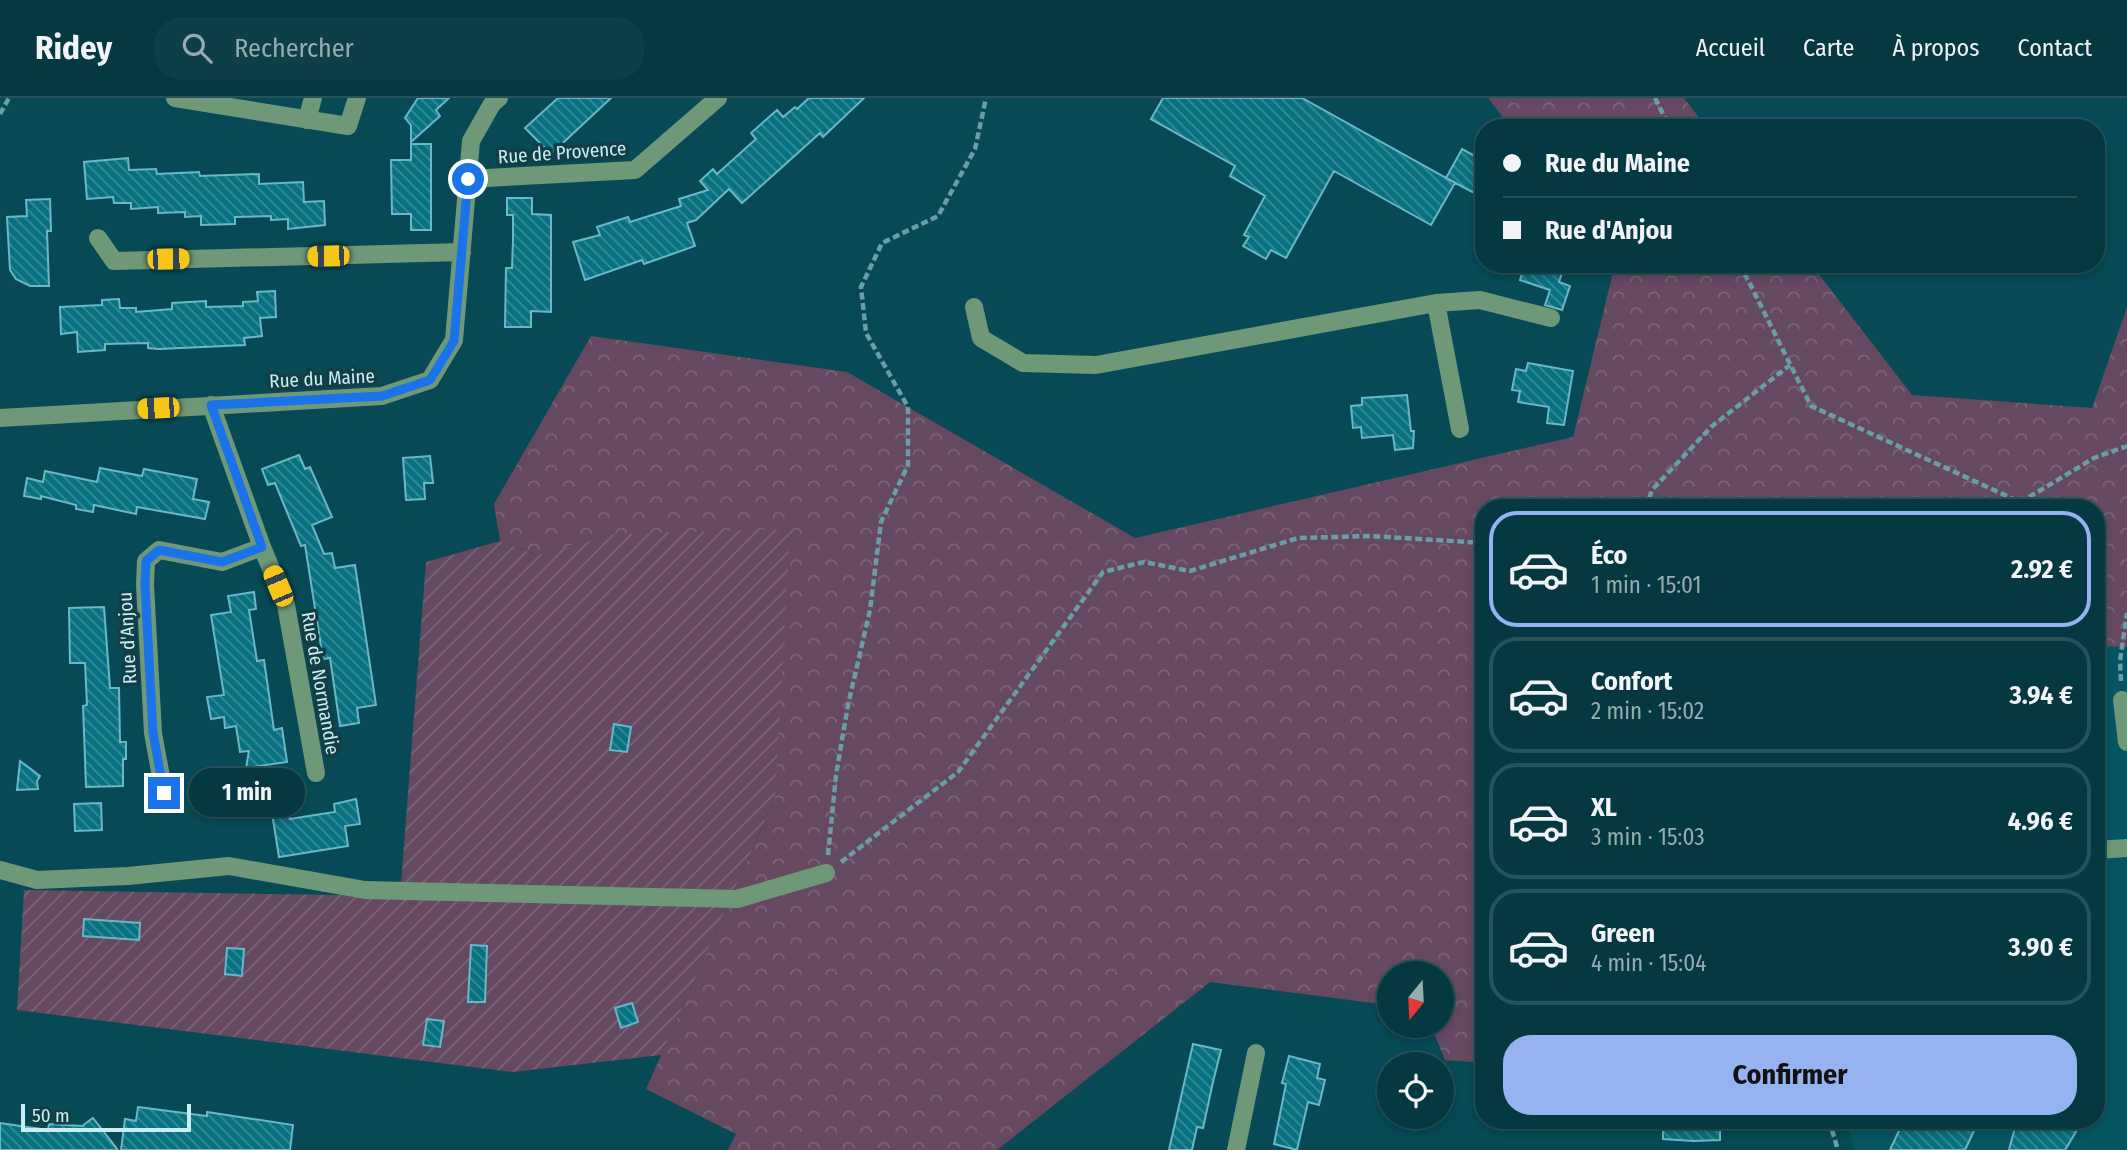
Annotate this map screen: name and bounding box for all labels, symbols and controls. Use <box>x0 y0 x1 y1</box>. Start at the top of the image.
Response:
search box <box>154 17 644 80</box>
text: Ridey <box>35 28 112 68</box>
icon: search <box>178 29 216 67</box>
text: Rechercher <box>234 33 354 64</box>
text: Accueil <box>1696 34 1765 62</box>
text: Carte <box>1803 34 1854 62</box>
text: À propos <box>1892 34 1979 62</box>
text: Contact <box>2017 34 2092 62</box>
street label: Rue de Provence <box>497 137 627 168</box>
text: Rue du Maine <box>1545 148 1690 179</box>
route start <box>452 163 484 195</box>
text: Rue d'Anjou <box>1545 215 1673 246</box>
car <box>307 245 350 267</box>
car <box>147 248 190 270</box>
street label: Rue du Maine <box>269 364 375 393</box>
car <box>137 396 180 420</box>
icon: car <box>1507 538 1570 601</box>
text: Éco <box>1591 540 1628 571</box>
text: 2.92 € <box>2011 554 2073 585</box>
car <box>261 563 296 609</box>
text: 1 min · 15:01 <box>1591 571 1701 599</box>
street label: Rue d'Anjou <box>114 591 141 685</box>
street label: Rue de Normandie <box>297 610 344 756</box>
icon: car <box>1507 664 1570 727</box>
text: Confort <box>1591 666 1672 697</box>
text: 3.94 € <box>2009 680 2073 711</box>
text: 2 min · 15:02 <box>1591 697 1704 725</box>
callout: 1 min <box>188 768 304 818</box>
route end <box>148 777 180 809</box>
text: 1 min <box>222 778 272 806</box>
icon: car <box>1507 790 1570 853</box>
text: XL <box>1591 792 1617 823</box>
text: 4.96 € <box>2008 806 2073 837</box>
text: 3 min · 15:03 <box>1591 823 1705 851</box>
icon: car <box>1507 916 1570 979</box>
text: Green <box>1591 918 1655 949</box>
text: 3.90 € <box>2008 932 2073 963</box>
text: 4 min · 15:04 <box>1591 949 1706 977</box>
north arrow <box>1377 961 1454 1038</box>
map controls <box>1377 961 1454 1129</box>
button: Confirmer <box>1503 1035 2077 1115</box>
button: locate <box>1377 1052 1454 1129</box>
scale bar <box>21 1101 191 1133</box>
text: 50 m <box>32 1104 70 1127</box>

